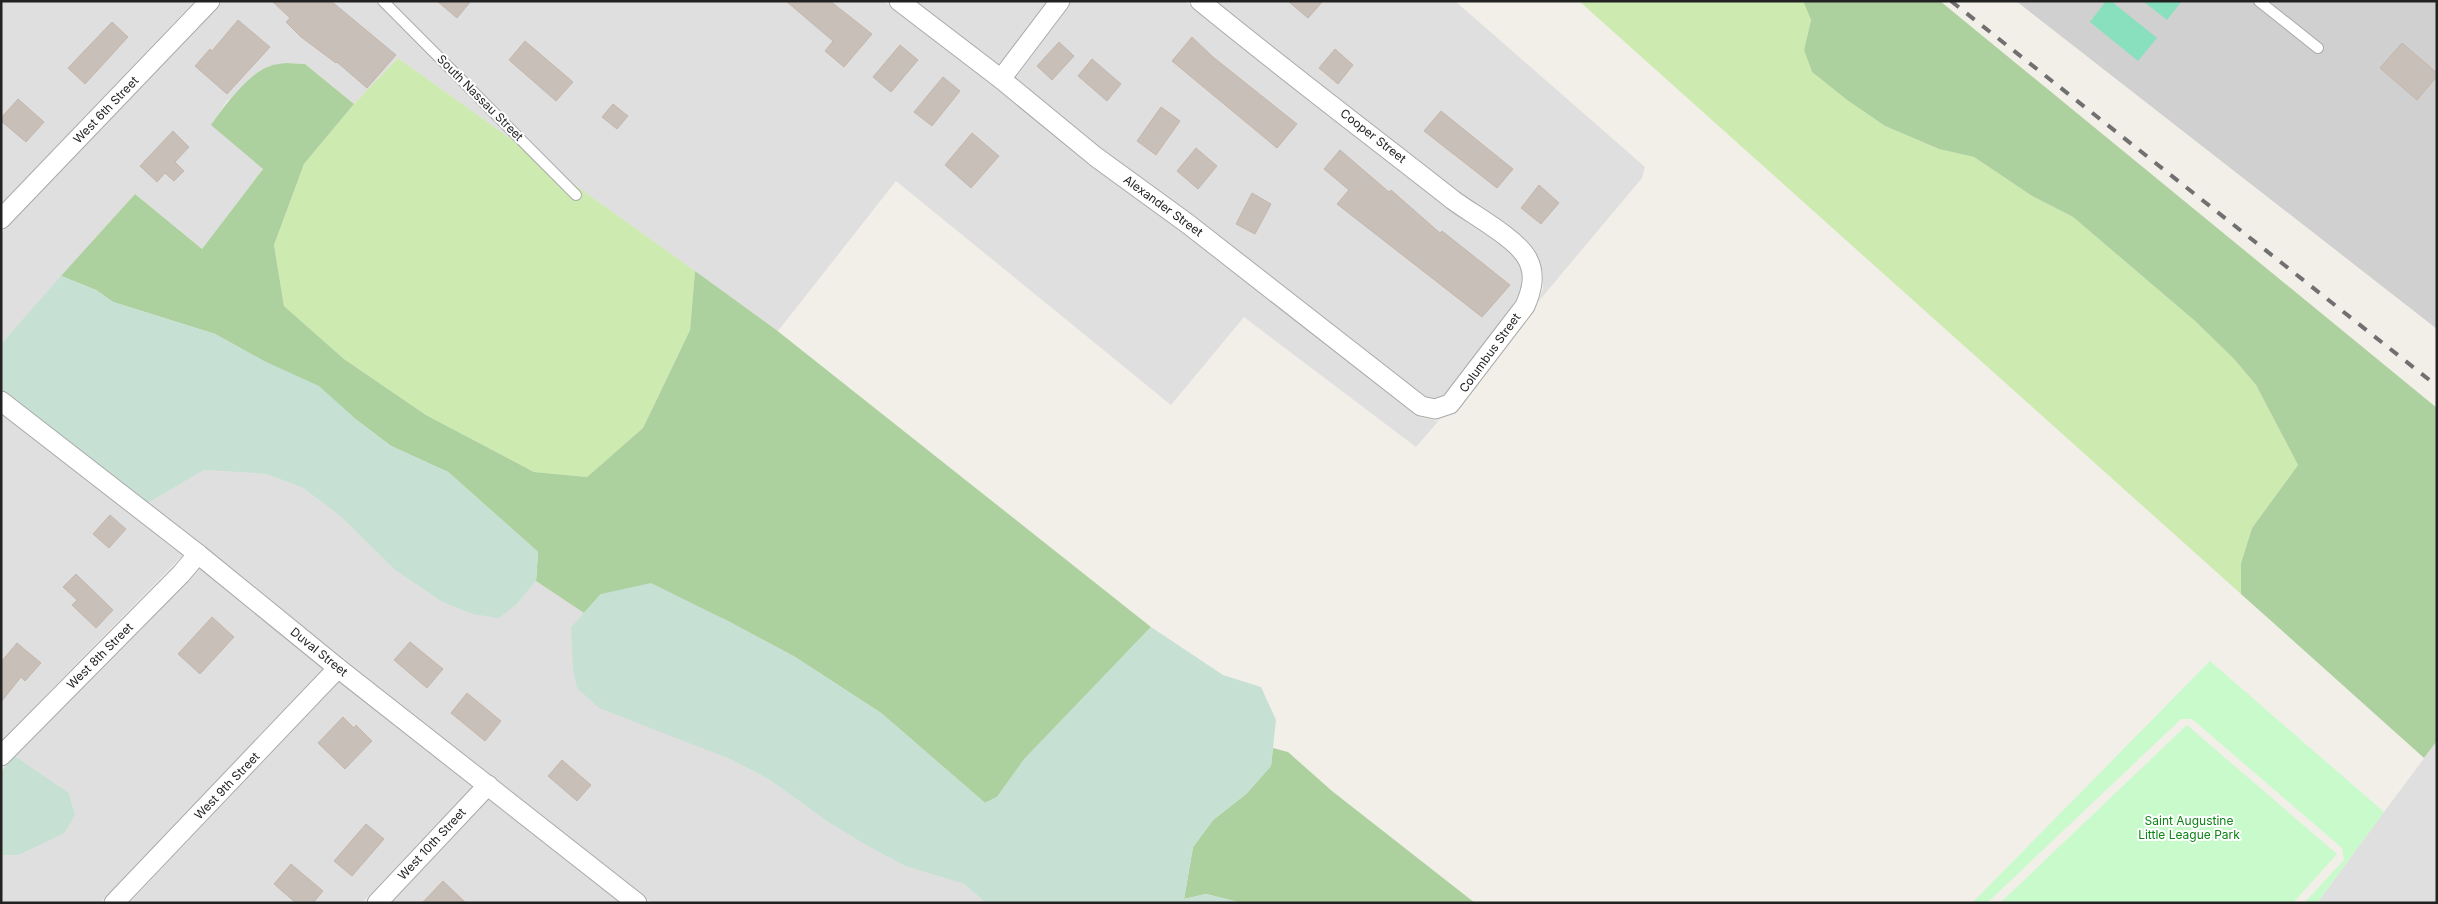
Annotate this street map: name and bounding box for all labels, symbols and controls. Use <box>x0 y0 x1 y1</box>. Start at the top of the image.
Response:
street label: South Nassau Street <box>434 51 527 144</box>
street label: West 6th Street <box>70 73 141 146</box>
street label: Cooper Street <box>1337 105 1409 166</box>
street label: Alexander Street <box>1121 172 1206 239</box>
street label: Columbus Street <box>1456 310 1523 395</box>
street label: West 8th Street <box>63 619 136 692</box>
street label: Duval Street <box>288 624 351 679</box>
street label: West 9th Street <box>191 749 263 822</box>
street label: West 10th Street <box>395 805 469 883</box>
park label: Saint Augustine Little League Park <box>2138 813 2240 842</box>

